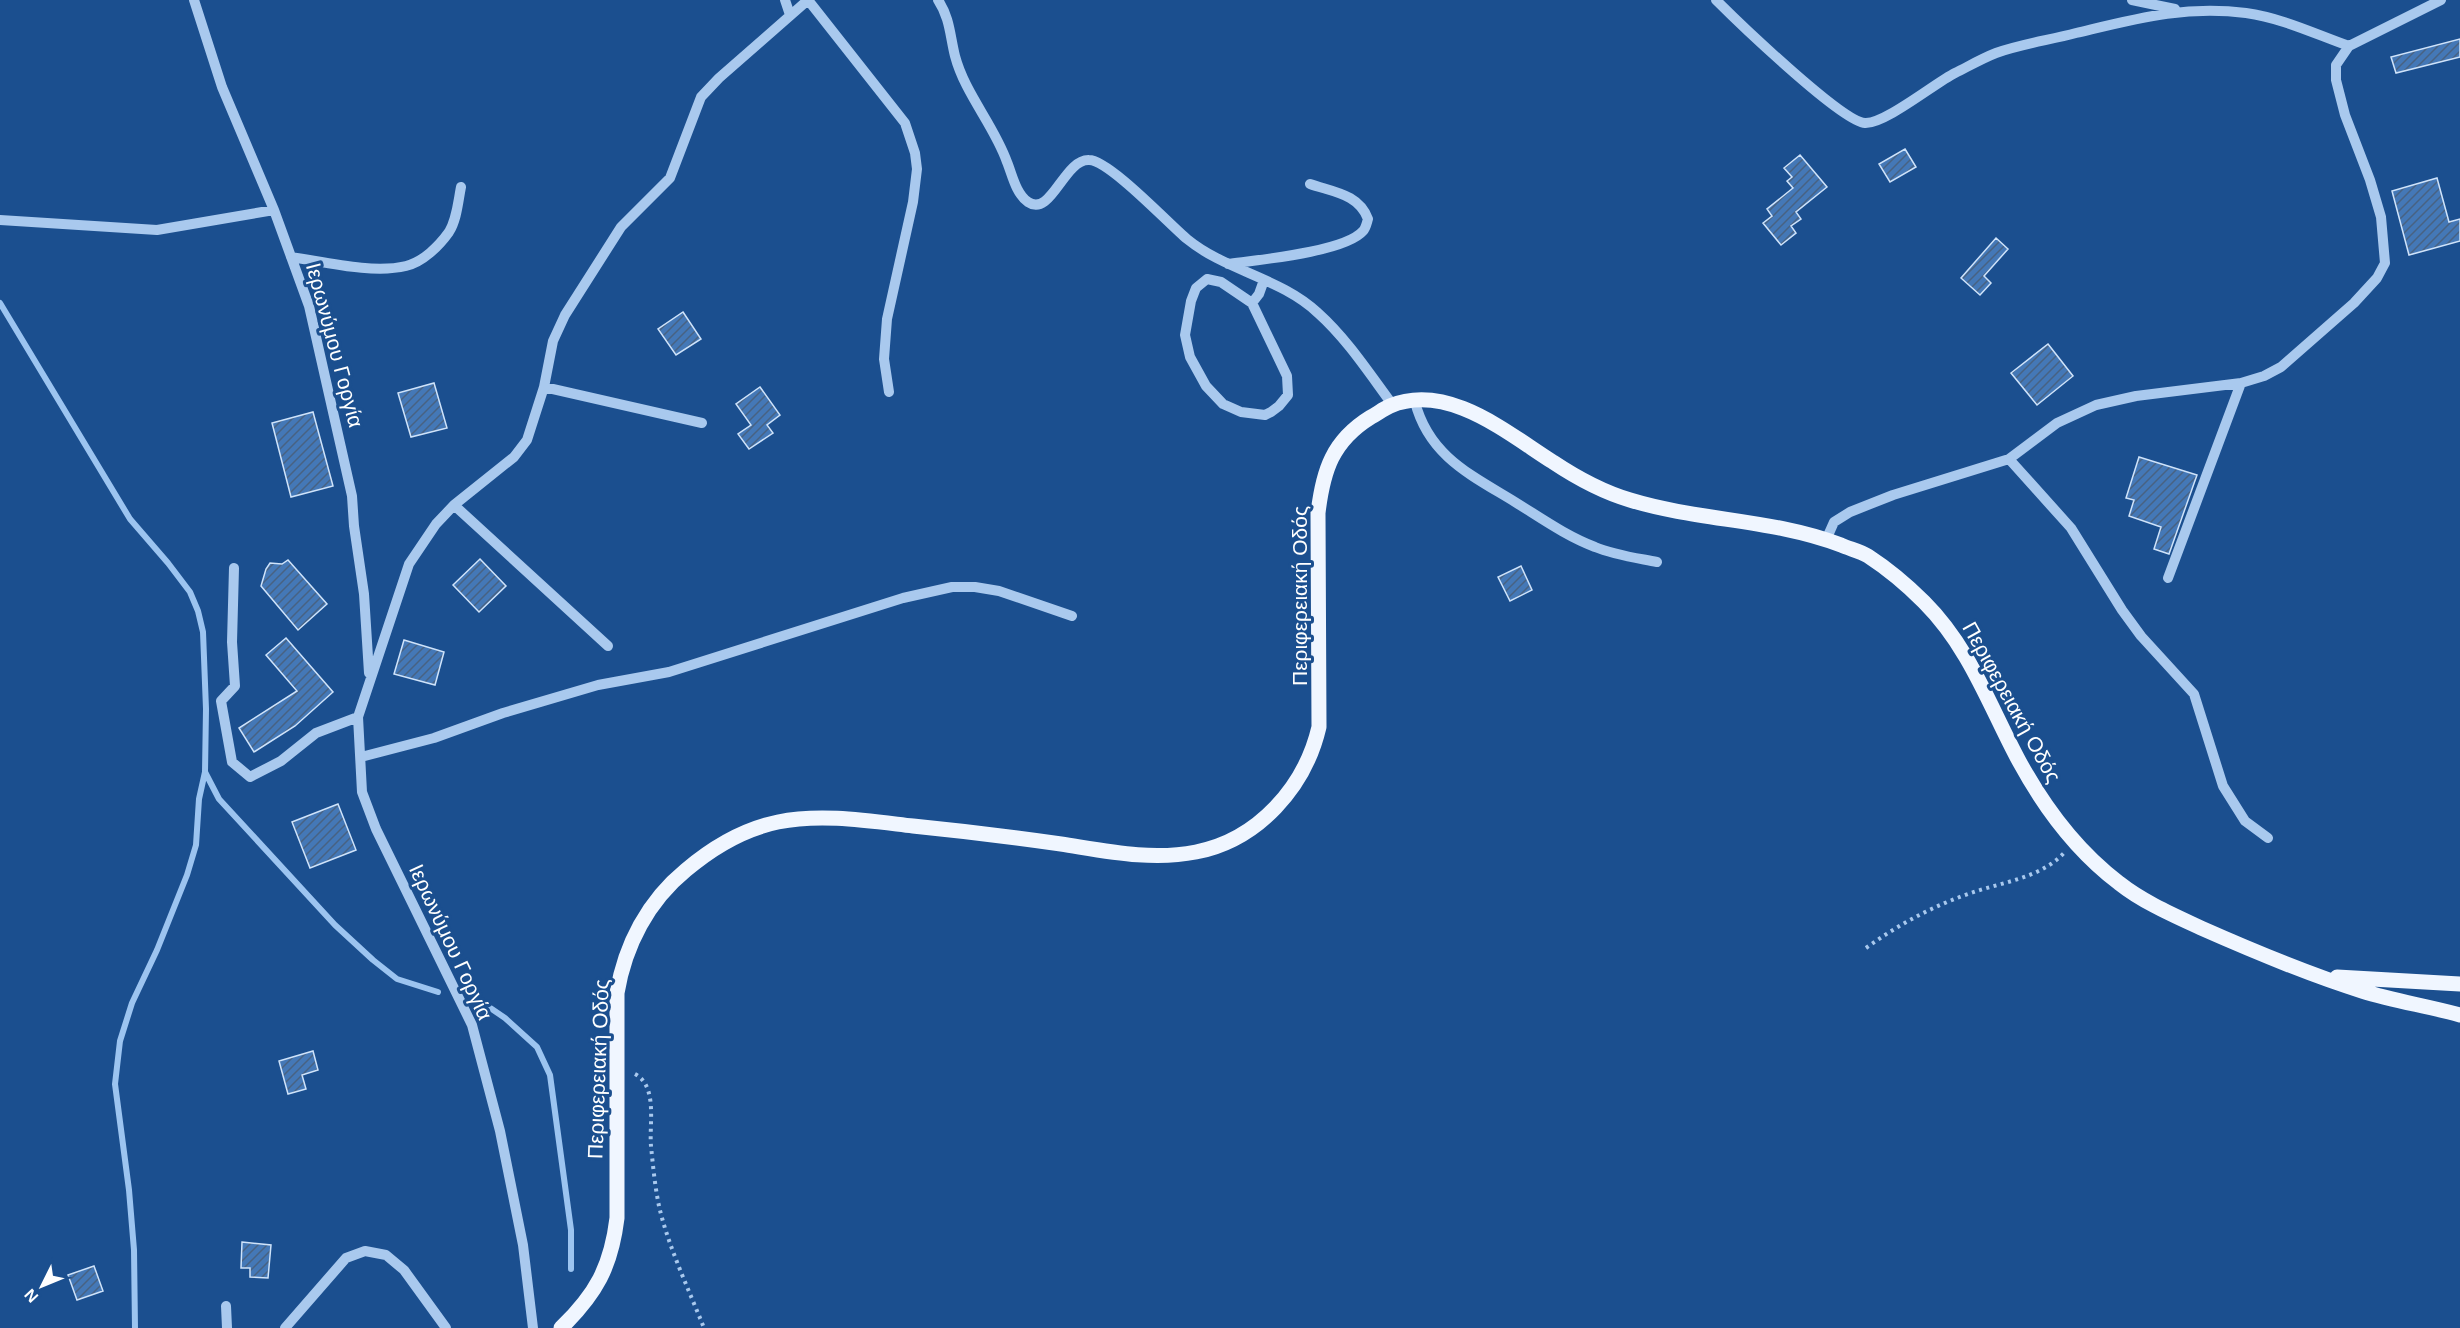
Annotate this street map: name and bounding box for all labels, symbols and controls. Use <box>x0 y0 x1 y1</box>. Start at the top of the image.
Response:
street label: Ιερωνύμου Γοργία <box>302 260 368 430</box>
street label: Περιφερειακή Οδός <box>1288 506 1311 686</box>
street label: Περιφερειακή Οδός <box>1958 618 2066 786</box>
street label: Ιερωνύμου Γοργία <box>405 861 497 1023</box>
street label: Περιφερειακή Οδός <box>583 979 613 1159</box>
north arrow <box>12 1256 72 1316</box>
text: N <box>21 1286 42 1306</box>

